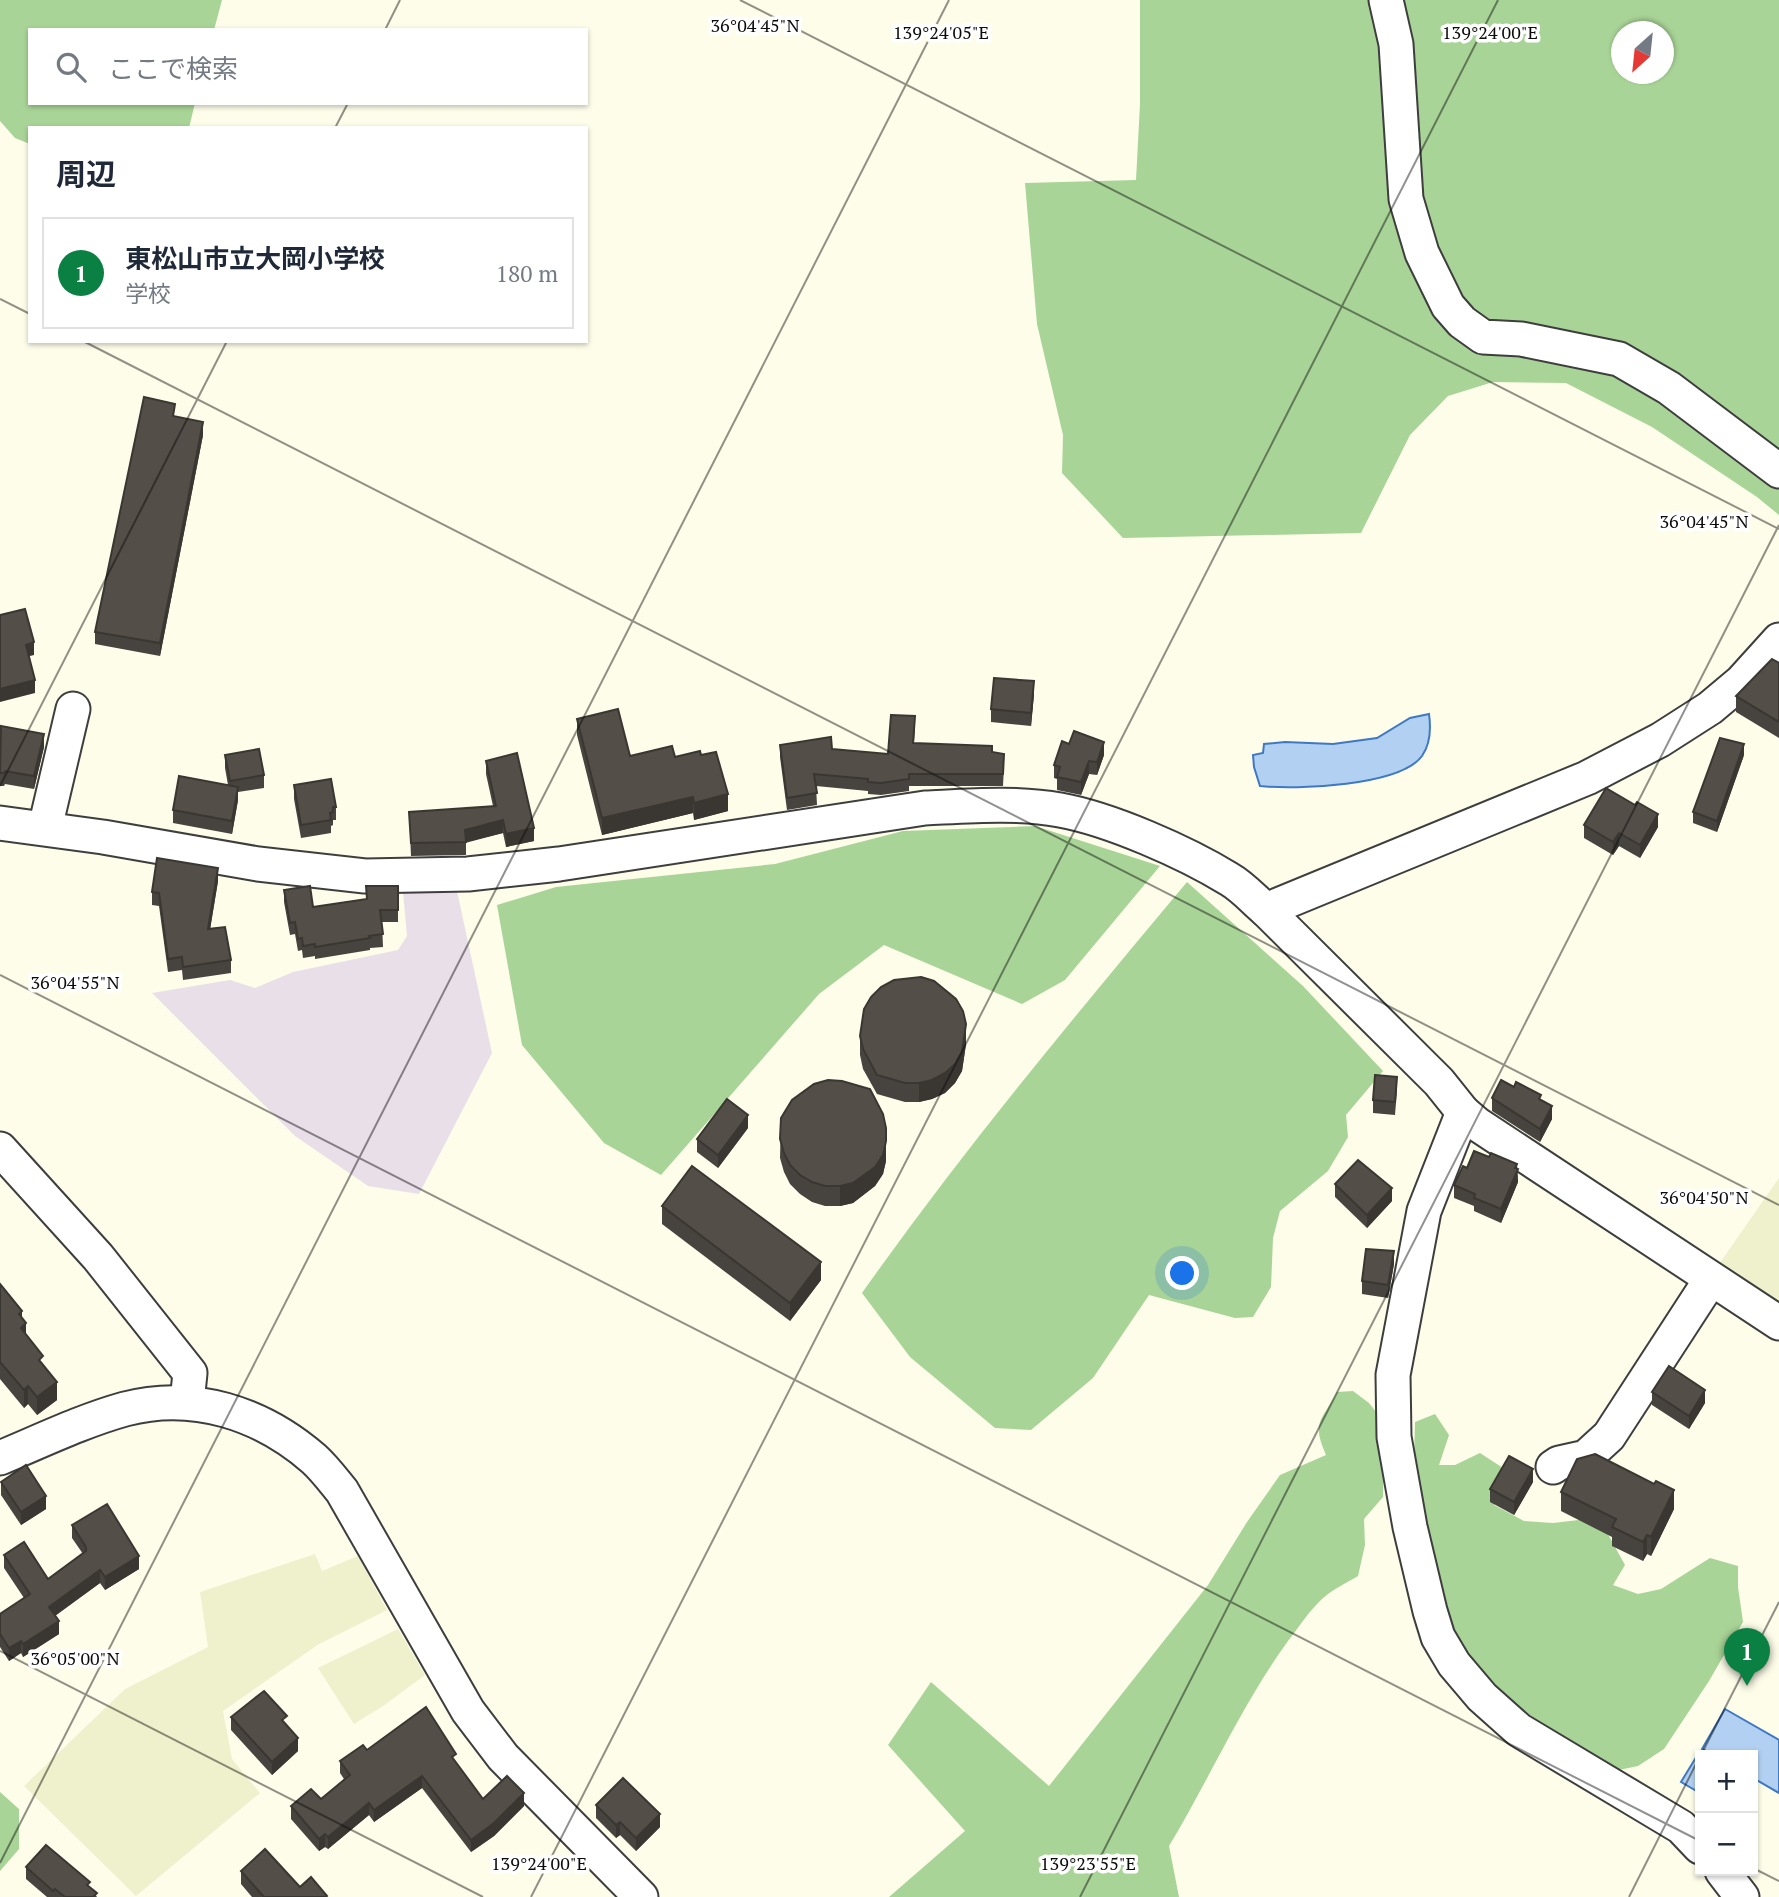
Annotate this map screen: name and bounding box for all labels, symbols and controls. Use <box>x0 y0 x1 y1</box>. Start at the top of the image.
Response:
text: 36°04'45"N <box>710 13 800 37</box>
text: 139°24'05"E <box>893 20 989 44</box>
text: 139°24'00"E <box>1442 20 1538 44</box>
north arrow <box>1611 21 1674 84</box>
search box <box>28 28 588 105</box>
icon: search <box>52 48 90 86</box>
text: ここで検索 <box>108 51 238 85</box>
text: 周辺 <box>56 154 116 194</box>
text: 東松山市立大岡小学校 <box>125 241 385 275</box>
text: 1 <box>75 258 88 289</box>
text: 180 m <box>496 258 558 289</box>
text: 学校 <box>125 278 171 309</box>
text: 36°04'45"N <box>1659 509 1749 533</box>
text: 36°04'55"N <box>30 970 120 994</box>
text: 36°04'50"N <box>1659 1185 1749 1209</box>
your location <box>1165 1256 1199 1290</box>
pin: 1 <box>1724 1628 1770 1686</box>
text: 36°05'00"N <box>30 1646 120 1670</box>
map controls <box>1695 1750 1758 1876</box>
button: + <box>1695 1750 1758 1813</box>
button: − <box>1695 1813 1758 1876</box>
text: 139°24'00"E <box>491 1851 587 1875</box>
text: 139°23'55"E <box>1040 1851 1136 1875</box>

